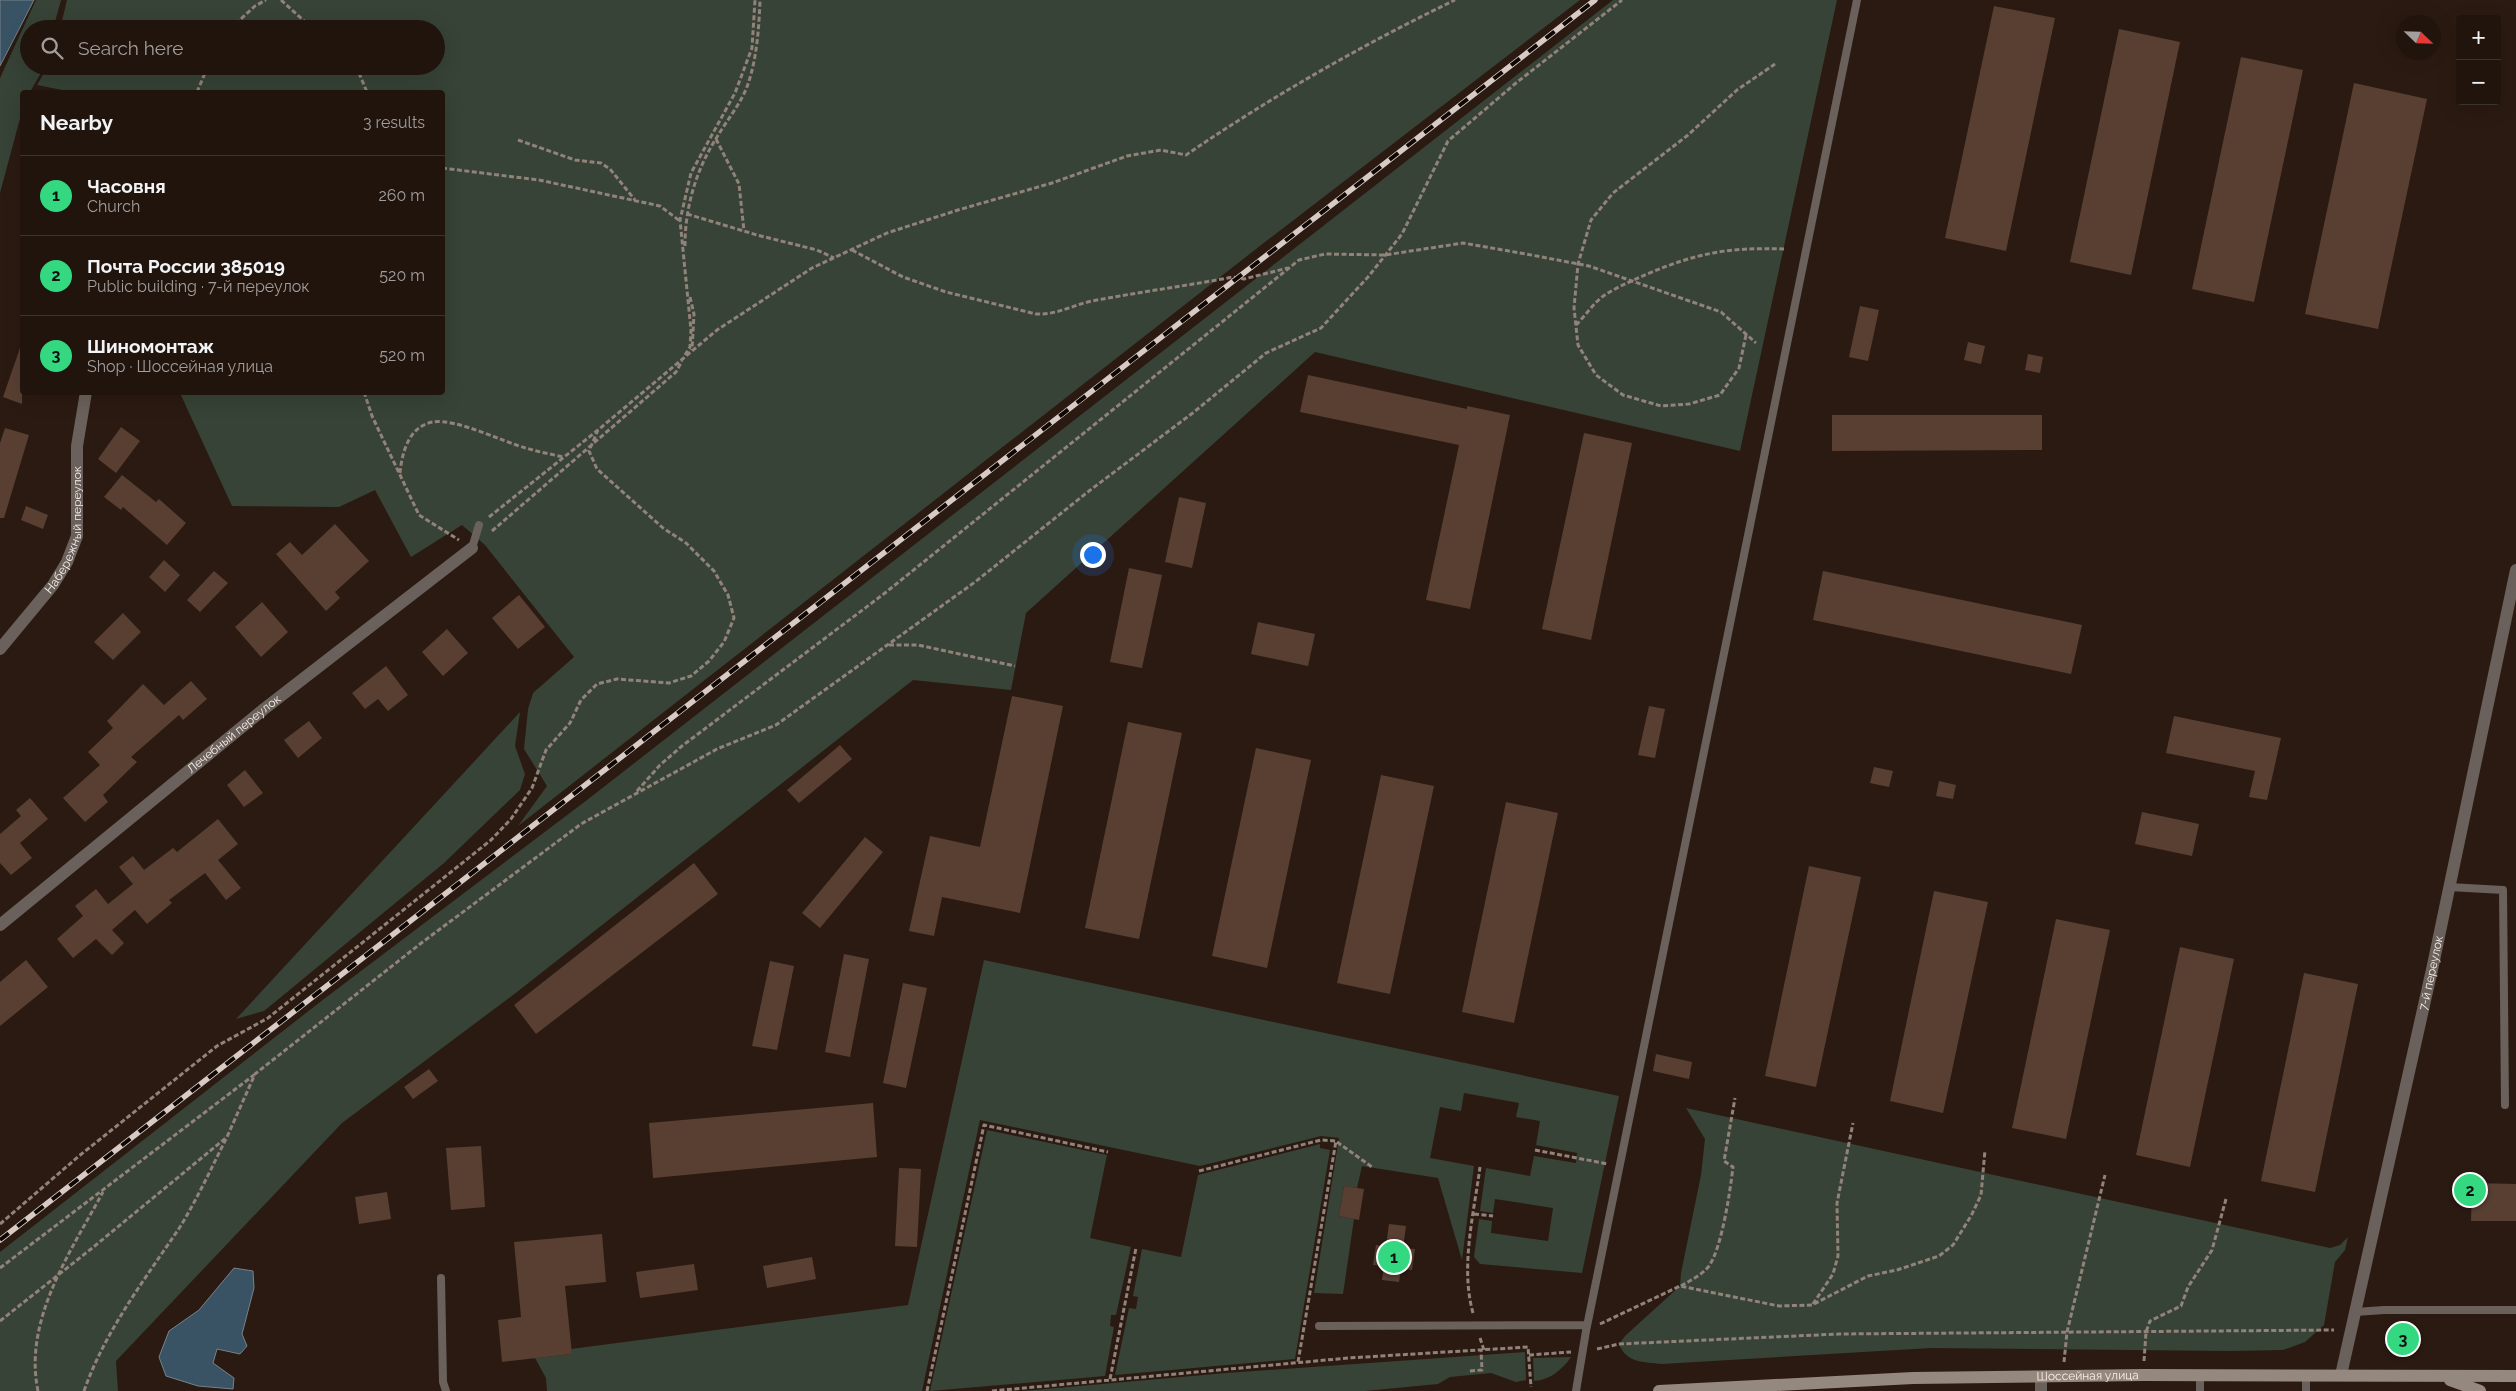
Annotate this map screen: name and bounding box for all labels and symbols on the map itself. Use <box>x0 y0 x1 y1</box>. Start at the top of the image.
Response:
north arrow <box>2396 15 2441 60</box>
street label: Набережный переулок <box>42 466 84 596</box>
your location <box>1080 542 1106 568</box>
street label: Лечебный переулок <box>184 692 283 776</box>
street label: 7-й переулок <box>2416 934 2446 1012</box>
pin: 2 <box>2454 1171 2486 1209</box>
pin: 1 <box>1378 1238 1410 1276</box>
pin: 3 <box>2387 1320 2419 1358</box>
street label: Шоссейная улица <box>2036 1368 2139 1383</box>

